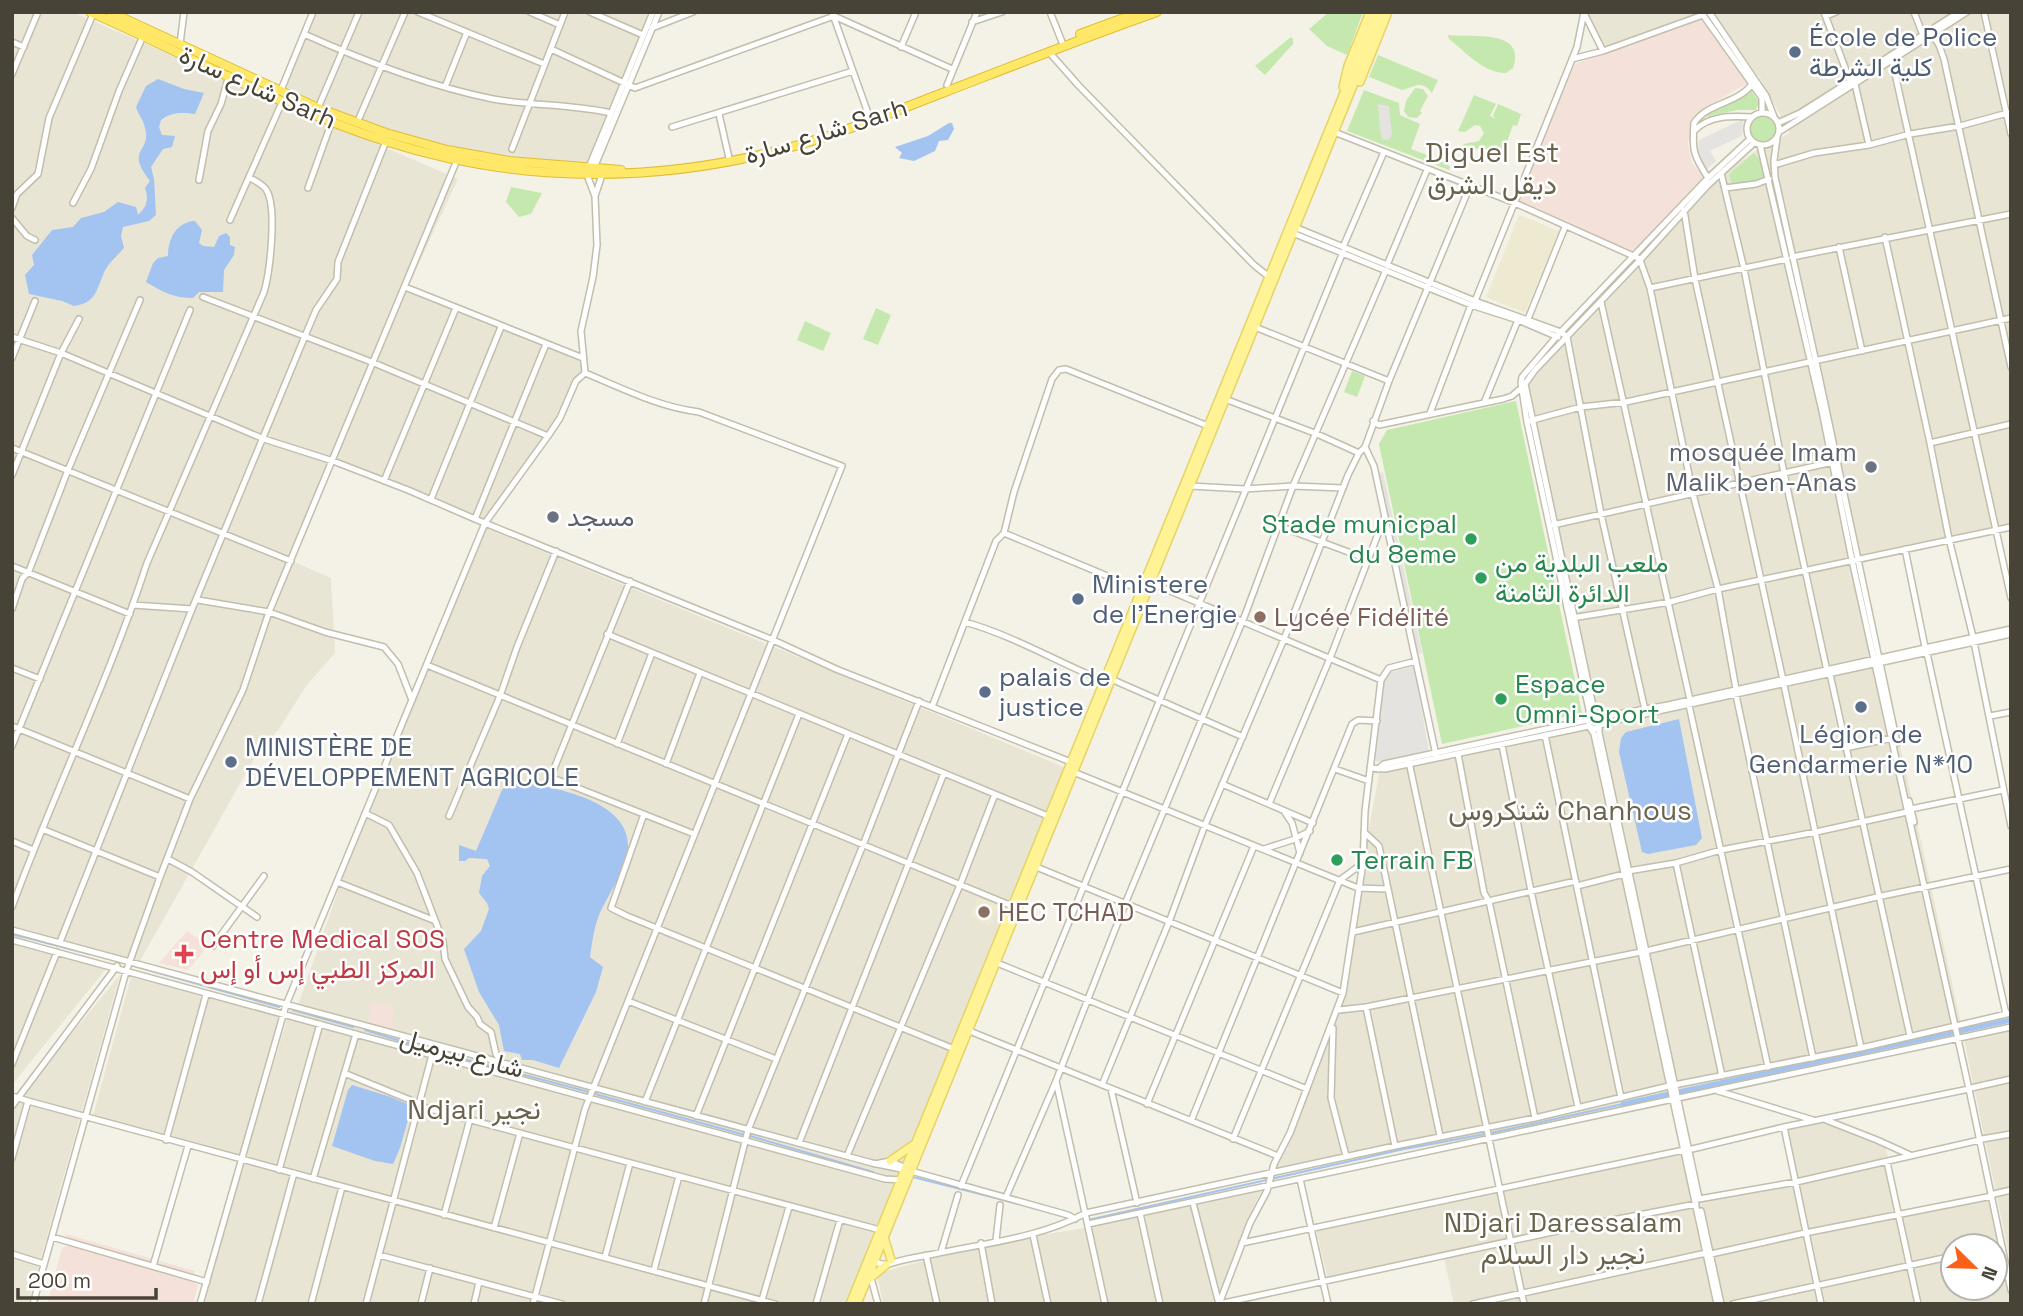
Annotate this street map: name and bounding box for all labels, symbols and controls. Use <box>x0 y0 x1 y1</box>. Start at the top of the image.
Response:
place label: École de Police كلية الشرطة <box>1809 20 1997 84</box>
street label: شارع سارة Sarh <box>174 37 342 138</box>
marker: École de Police كلية الشرطة <box>1787 44 1803 60</box>
street label: شارع سارة Sarh <box>740 90 912 173</box>
district label: Diguel Est ديقل الشرق <box>1425 134 1559 202</box>
place label: mosquée Imam Malik ben-Anas <box>1666 435 1857 499</box>
marker: mosquée Imam Malik ben-Anas <box>1863 459 1879 475</box>
place label: مسجد <box>567 500 634 534</box>
place label: Stade municpal du 8eme <box>1262 507 1457 571</box>
marker: مسجد <box>545 509 561 525</box>
marker: Stade municpal du 8eme <box>1463 531 1479 547</box>
place label: ملعب البلدية من الدائرة الثامنة <box>1495 546 1668 610</box>
place label: Ministere de l'Energie <box>1092 567 1237 631</box>
marker: ملعب البلدية من الدائرة الثامنة <box>1473 570 1489 586</box>
marker: Ministere de l'Energie <box>1070 591 1086 607</box>
place label: Lycée Fidélité <box>1274 600 1449 634</box>
marker: Lycée Fidélité <box>1252 609 1268 625</box>
place label: palais de justice <box>998 660 1111 724</box>
place label: Espace Omni-Sport <box>1515 667 1659 731</box>
marker: palais de justice <box>977 684 993 700</box>
marker: Espace Omni-Sport <box>1493 691 1509 707</box>
marker: Légion de Gendarmerie N*10 <box>1853 699 1869 715</box>
place label: Légion de Gendarmerie N*10 <box>1749 717 1973 781</box>
place label: MINISTÈRE DE DÉVELOPPEMENT AGRICOLE <box>245 730 579 794</box>
marker: MINISTÈRE DE DÉVELOPPEMENT AGRICOLE <box>223 754 239 770</box>
district label: شنكروس Chanhous <box>1448 792 1692 828</box>
place label: Terrain FB <box>1351 843 1473 877</box>
marker: Terrain FB <box>1329 852 1345 868</box>
place label: HEC TCHAD <box>998 895 1134 929</box>
marker: HEC TCHAD <box>976 904 992 920</box>
place label: Centre Medical SOS المركز الطبي إس أو إس <box>200 922 445 990</box>
marker: Centre Medical SOS المركز الطبي إس أو إس <box>174 944 194 964</box>
street label: شارع بيرميل <box>396 1020 528 1087</box>
district label: Ndjari نجير <box>407 1091 541 1127</box>
district label: NDjari Daressalam نجير دار السلام <box>1444 1204 1682 1273</box>
north arrow <box>1939 1232 2009 1302</box>
scale bar <box>18 1256 156 1300</box>
text: N <box>1975 1263 2003 1284</box>
text: 200 m <box>28 1267 91 1294</box>

